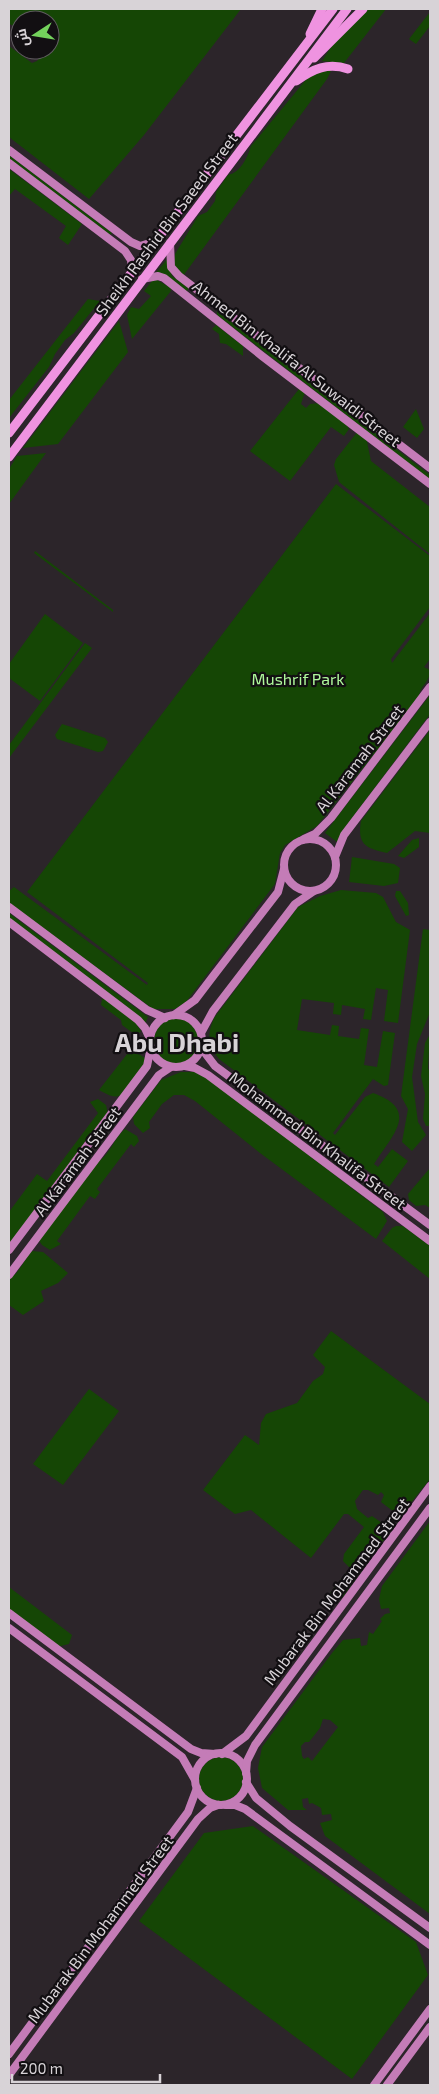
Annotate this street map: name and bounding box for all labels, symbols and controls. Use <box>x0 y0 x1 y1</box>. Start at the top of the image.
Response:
north arrow <box>10 10 60 60</box>
text: ش <box>12 27 33 48</box>
street label: Sheikh Rashid Bin Saeed Street <box>91 129 241 319</box>
street label: Ahmed Bin Khalifa Al Suwaidi Street <box>189 276 405 450</box>
park label: Mushrif Park <box>251 669 345 688</box>
street label: Al Karamah Street <box>311 700 407 816</box>
district label: Abu Dhabi <box>115 1026 239 1057</box>
street label: Mohammed Bin Khalifa Street <box>226 1067 410 1213</box>
street label: Al Karamah Street <box>30 1103 124 1219</box>
street label: Mubarak Bin Mohammed Street <box>259 1494 413 1688</box>
street label: Mubarak Bin Mohammed Street <box>23 1832 177 2026</box>
scale bar <box>12 2052 160 2084</box>
text: 200 m <box>20 2059 63 2077</box>

